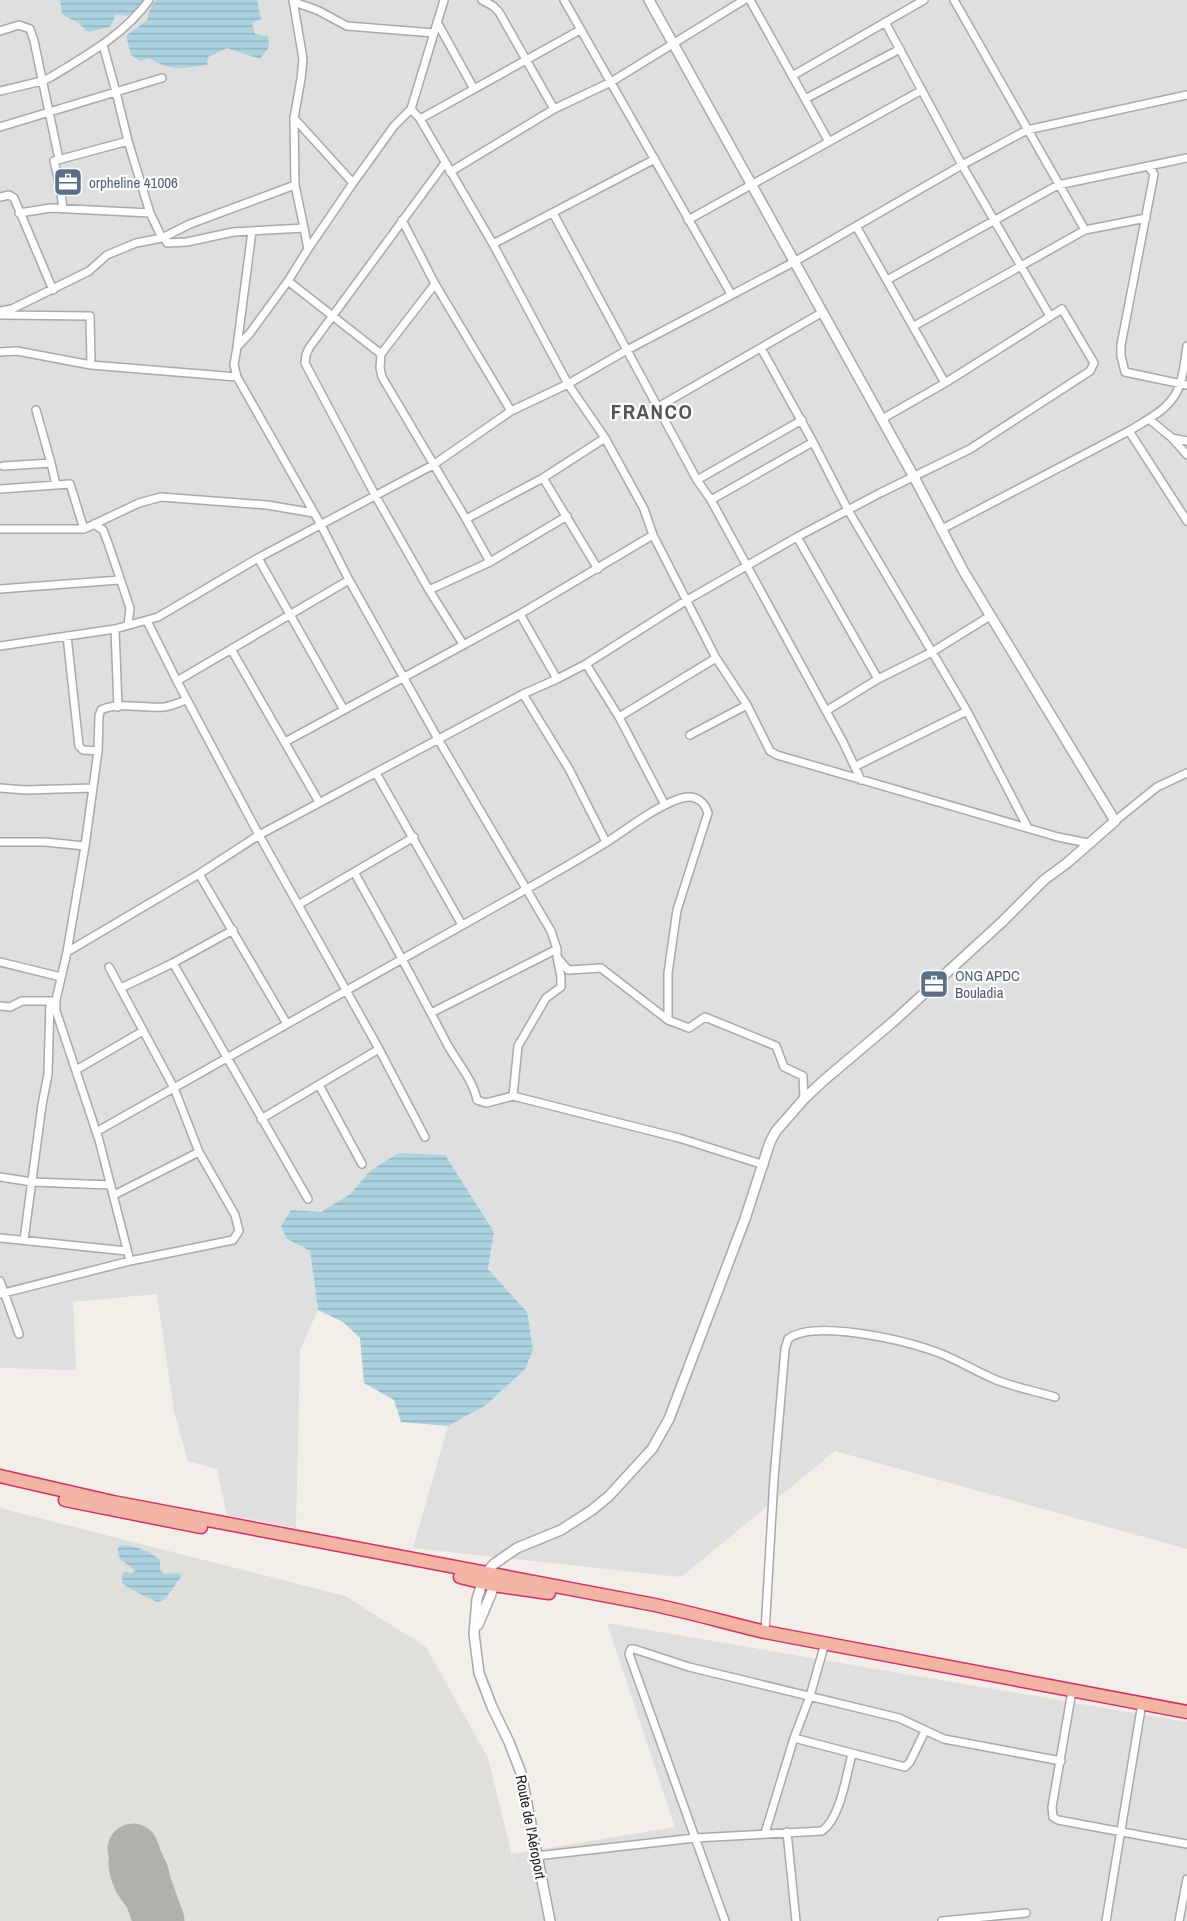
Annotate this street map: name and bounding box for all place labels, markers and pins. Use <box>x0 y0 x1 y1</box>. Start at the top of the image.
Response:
office icon: orpheline 41006 <box>52 166 84 198</box>
place label: orpheline 41006 <box>89 172 178 193</box>
place label: ONG APDC Bouladia <box>955 965 1020 1003</box>
office icon: ONG APDC Bouladia <box>918 968 950 1000</box>

